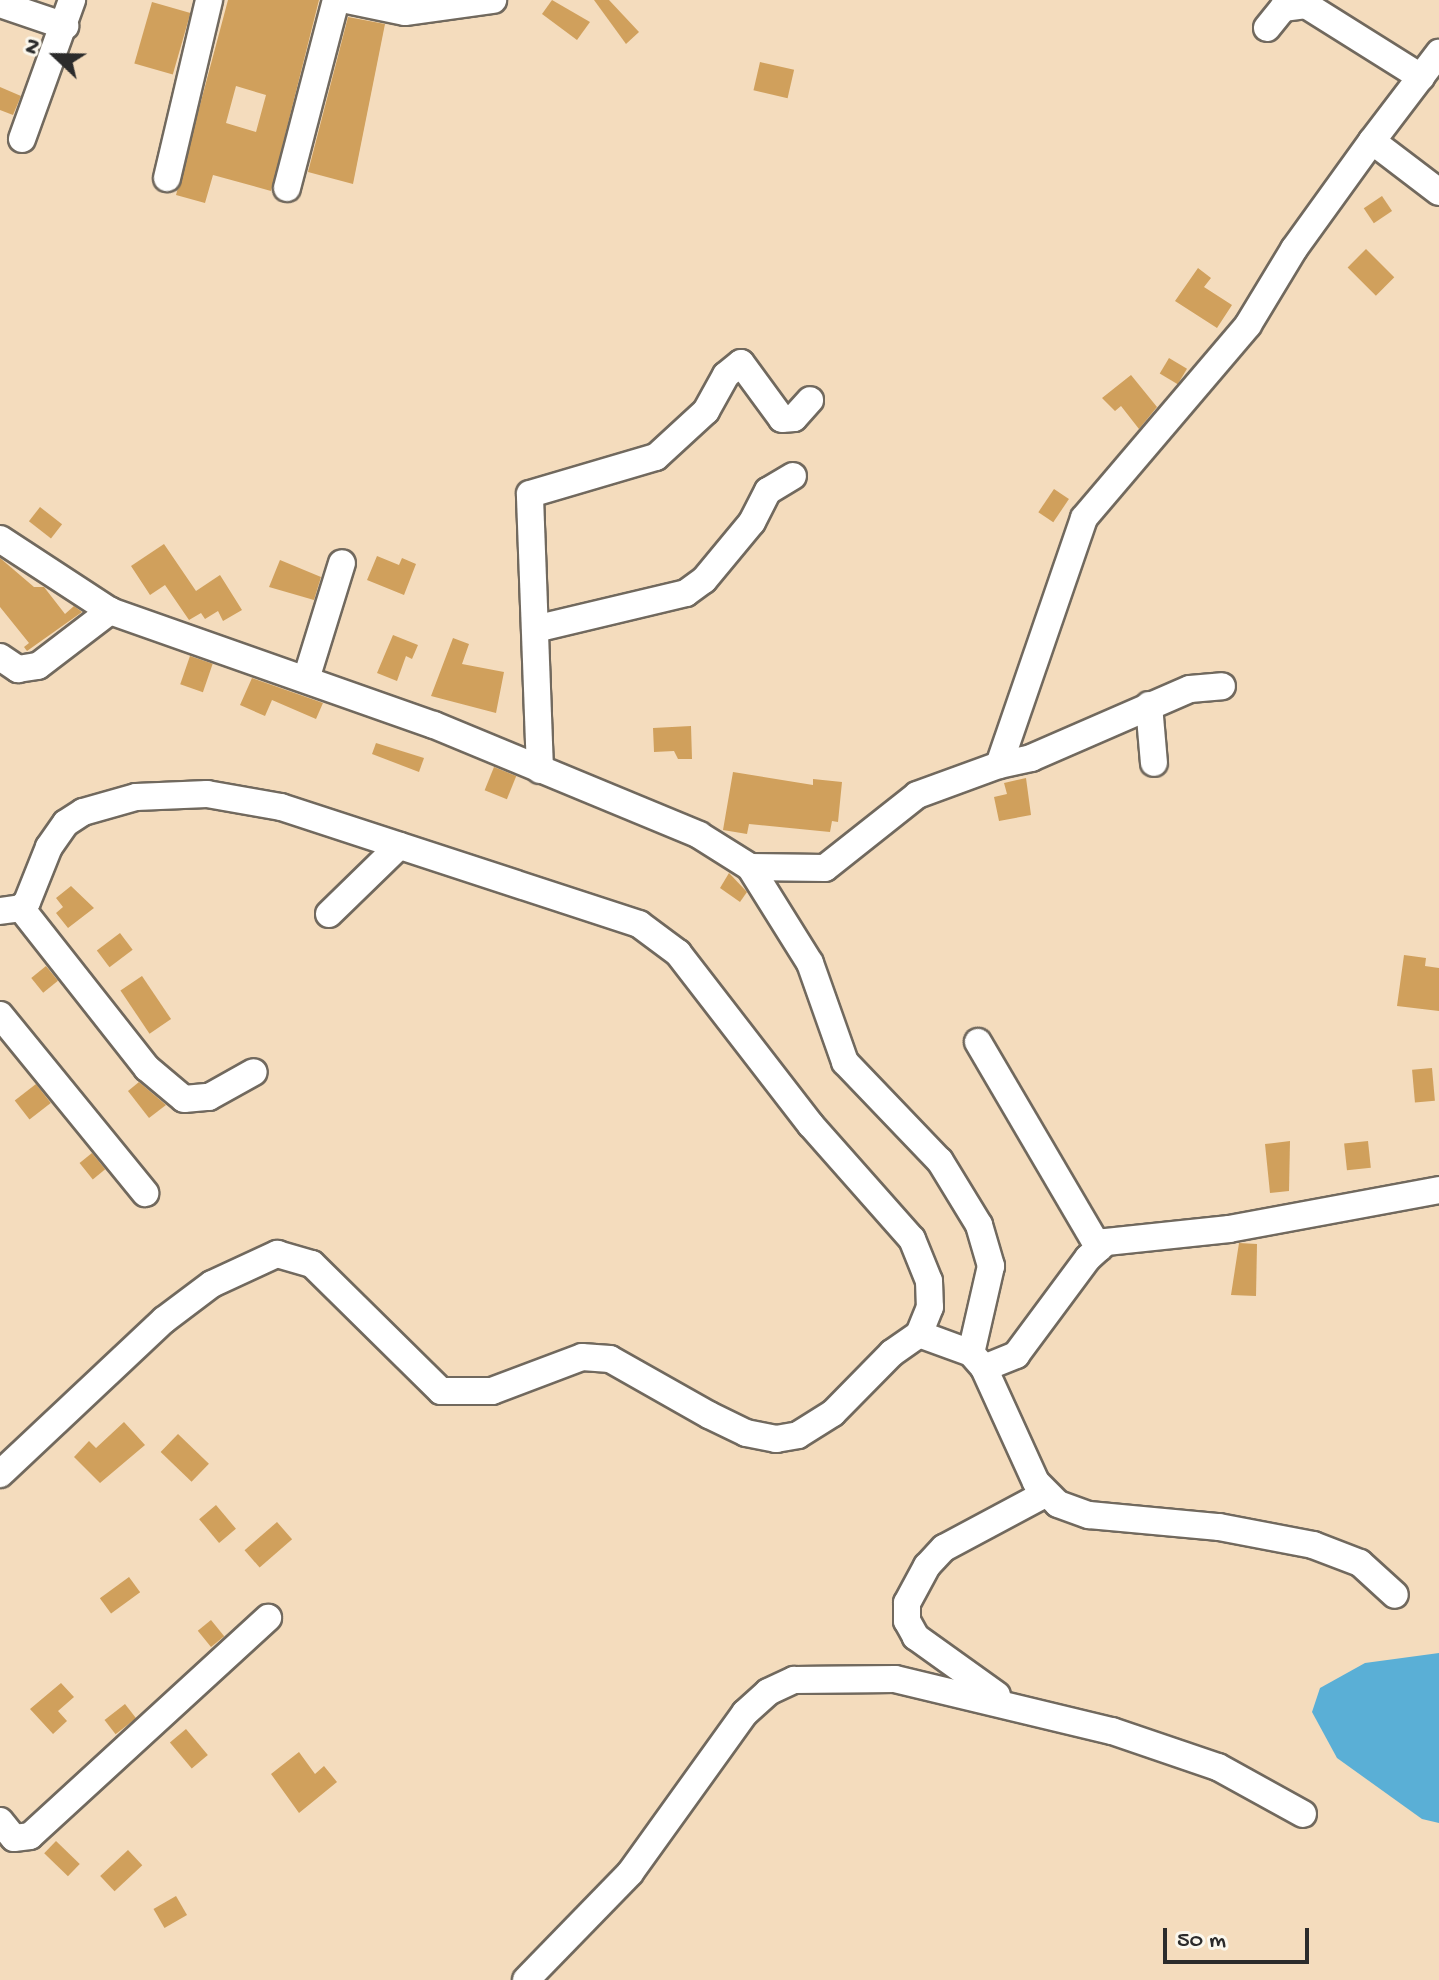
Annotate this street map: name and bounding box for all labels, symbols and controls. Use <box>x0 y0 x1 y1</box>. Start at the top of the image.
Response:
north arrow <box>16 16 96 96</box>
text: N <box>19 35 48 59</box>
scale bar <box>1167 1912 1313 1962</box>
text: 50 m <box>1177 1927 1226 1956</box>

